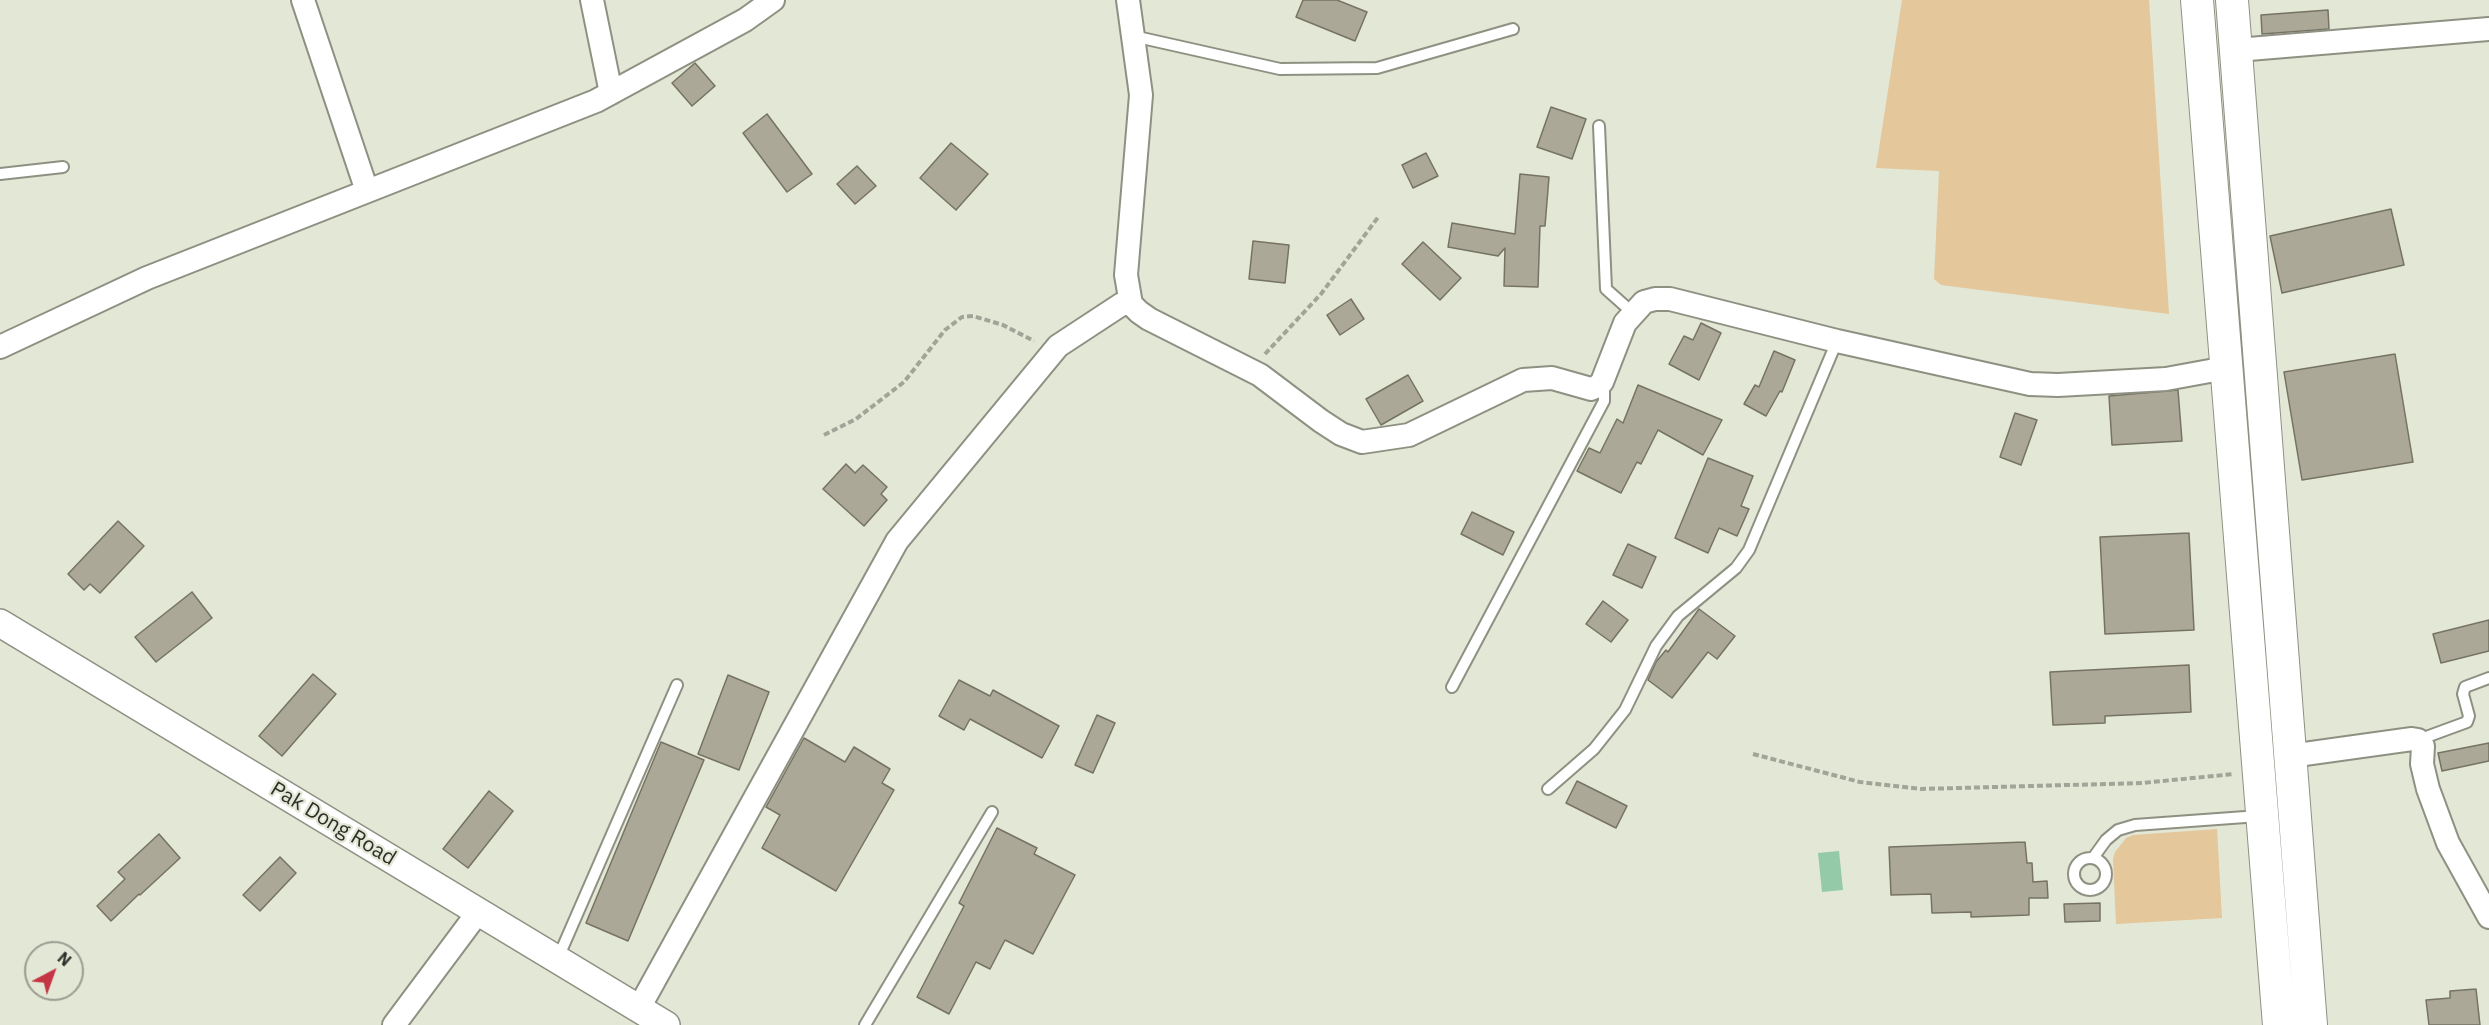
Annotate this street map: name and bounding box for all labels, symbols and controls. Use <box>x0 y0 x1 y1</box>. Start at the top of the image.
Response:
street label: Pak Dong Road <box>266 777 400 871</box>
north arrow <box>24 941 84 1001</box>
text: N <box>54 948 75 970</box>

